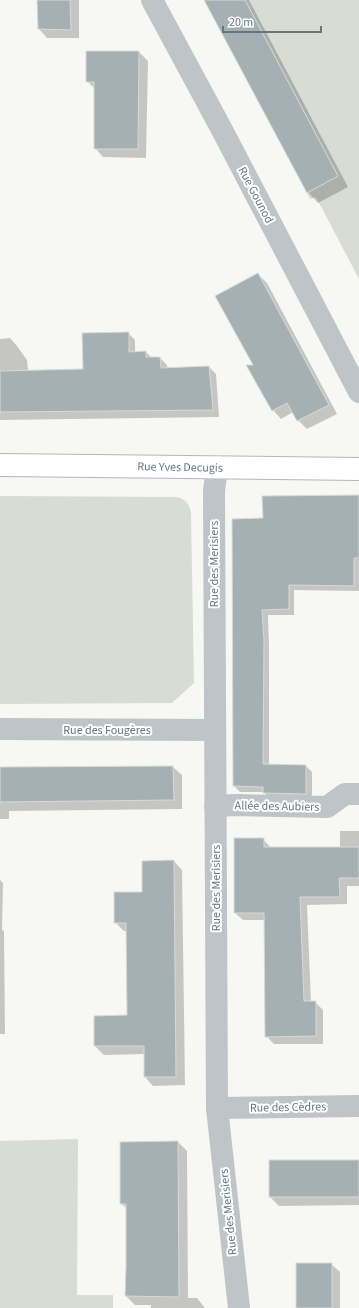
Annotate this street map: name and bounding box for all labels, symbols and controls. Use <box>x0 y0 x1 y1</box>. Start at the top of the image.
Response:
scale bar <box>223 8 321 34</box>
text: 20 m <box>229 14 253 31</box>
street label: Rue Gounod <box>234 164 278 227</box>
street label: Rue Yves Decugis <box>137 458 223 477</box>
street label: Rue des Merisiers <box>206 521 223 607</box>
street label: Rue des Fougères <box>63 722 151 739</box>
street label: Allée des Aubiers <box>235 797 319 816</box>
street label: Rue des Merisiers <box>208 845 225 931</box>
street label: Rue des Cèdres <box>250 1098 326 1117</box>
street label: Rue des Merisiers <box>216 1168 241 1256</box>

